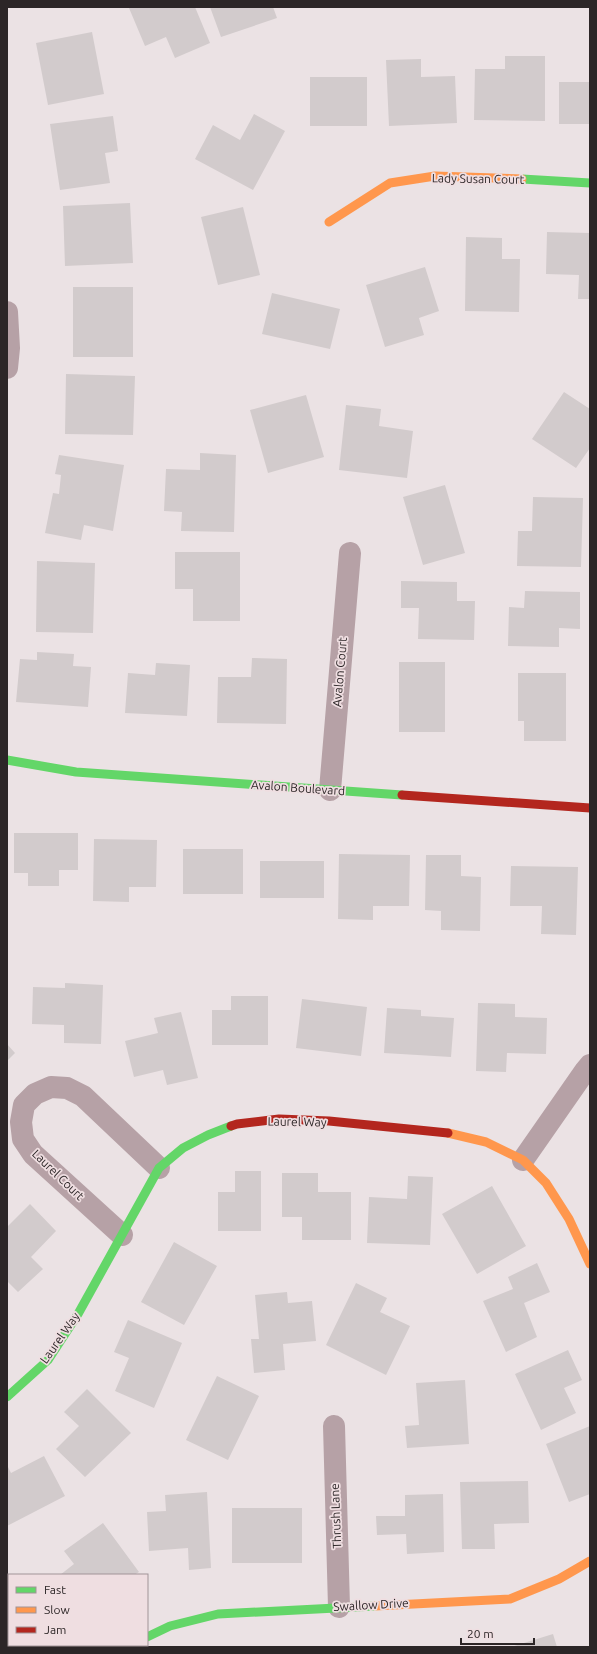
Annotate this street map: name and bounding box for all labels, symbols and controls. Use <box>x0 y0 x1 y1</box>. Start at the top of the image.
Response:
street label: Lady Susan Court <box>432 171 525 186</box>
street label: Avalon Court <box>330 636 349 707</box>
street label: Avalon Boulevard <box>251 778 345 797</box>
street label: Laurel Way <box>267 1114 327 1129</box>
street label: Laurel Court <box>30 1147 87 1203</box>
street label: Laurel Way <box>37 1310 82 1366</box>
street label: Thrush Lane <box>328 1483 343 1549</box>
legend <box>8 1574 148 1646</box>
text: Fast <box>44 1583 66 1596</box>
street label: Swallow Drive <box>333 1596 409 1613</box>
text: Slow <box>44 1603 70 1616</box>
scale bar <box>461 1620 534 1646</box>
text: Jam <box>44 1623 66 1636</box>
text: 20 m <box>467 1627 494 1640</box>

